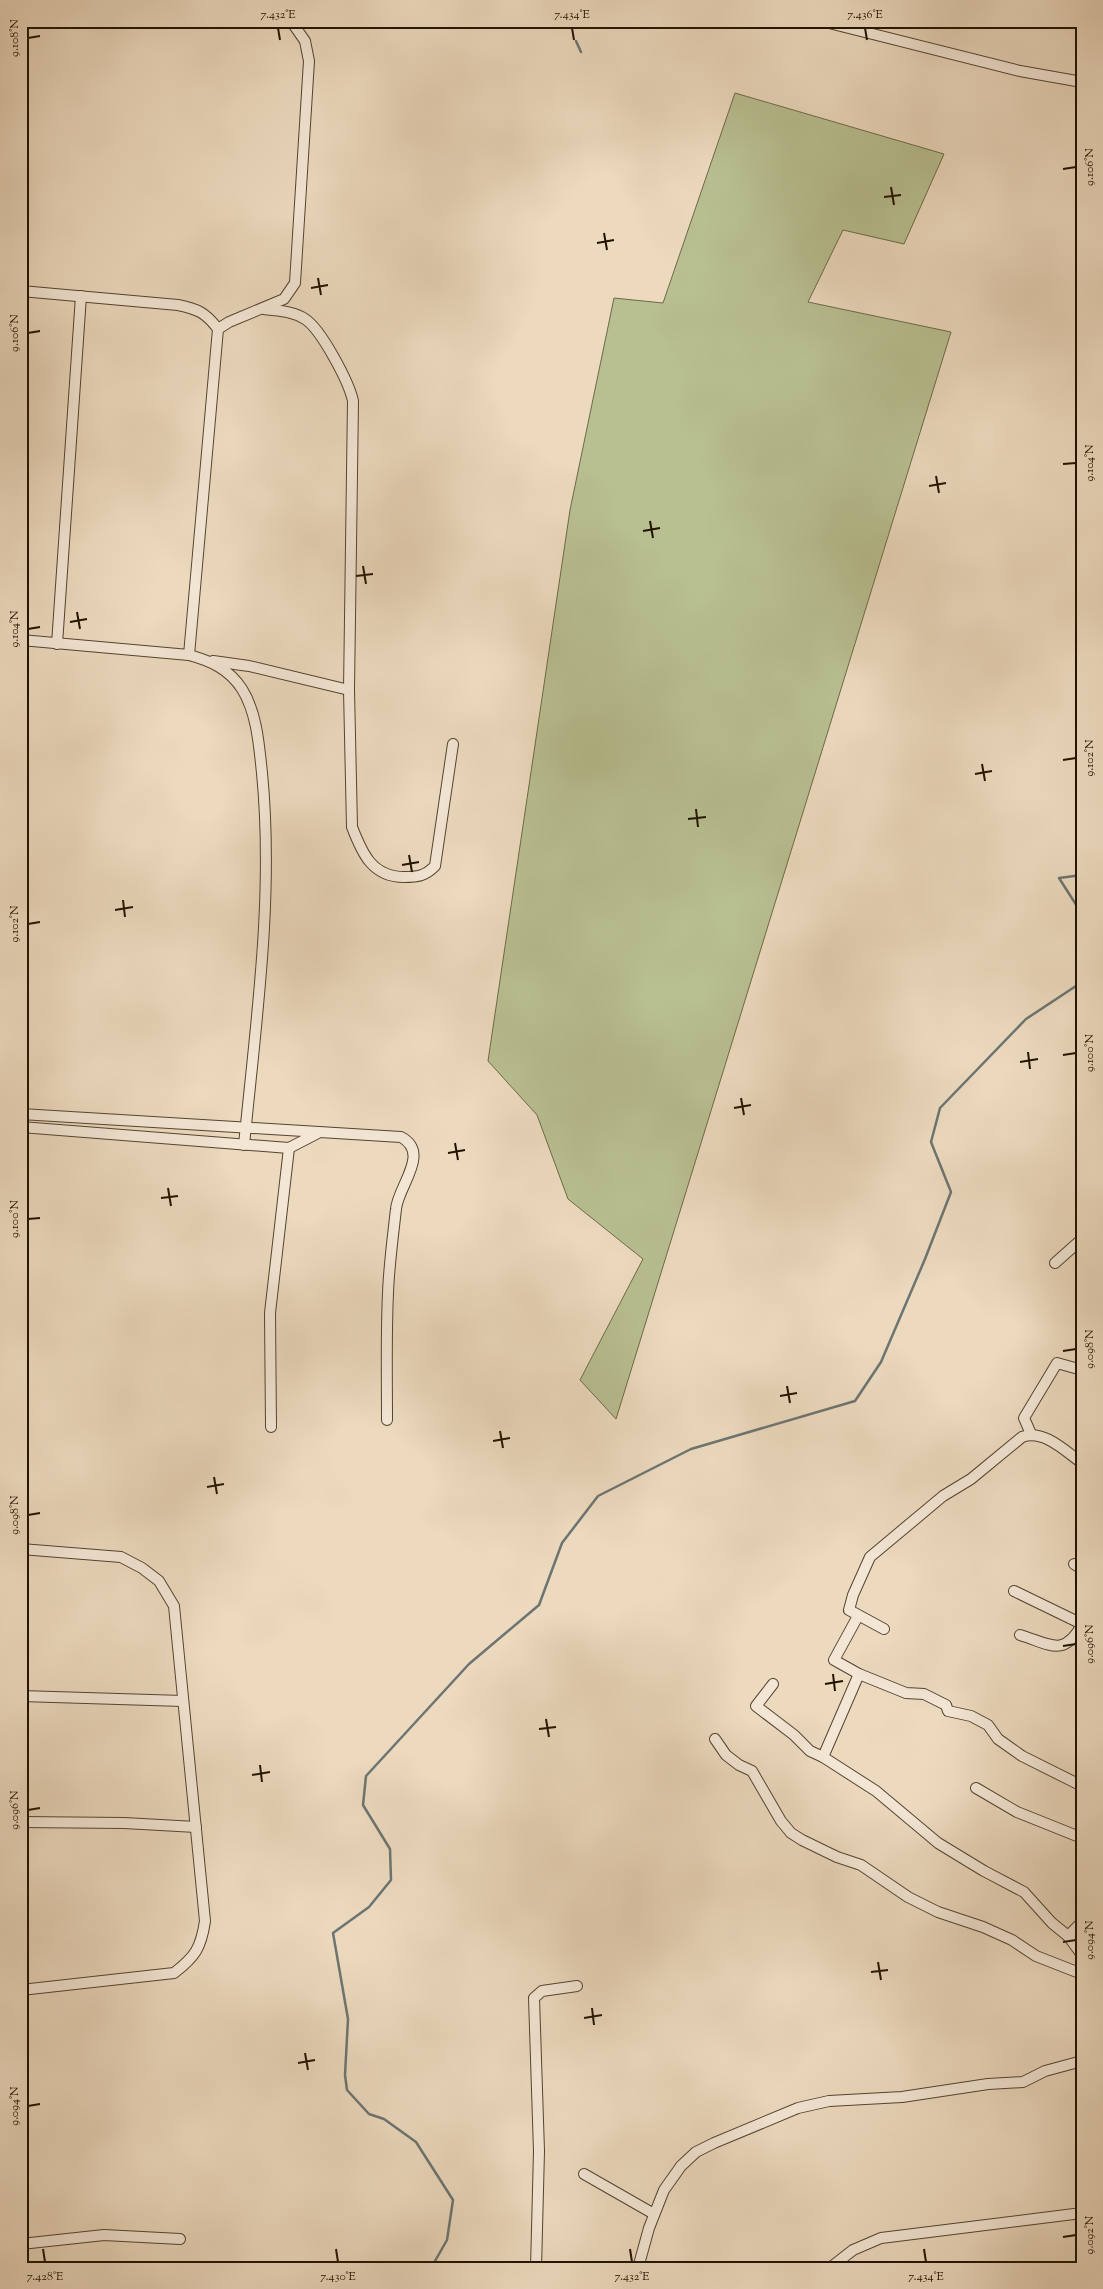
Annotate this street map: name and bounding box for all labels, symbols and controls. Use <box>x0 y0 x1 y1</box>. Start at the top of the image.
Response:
text: 7.432°E <box>260 6 296 24</box>
text: 7.434°E <box>554 6 591 24</box>
text: 7.436°E <box>847 6 884 24</box>
text: 9.108°N <box>6 19 24 57</box>
text: 9.106°N <box>1081 148 1099 186</box>
text: 9.106°N <box>6 314 24 352</box>
text: 9.104°N <box>1081 444 1099 482</box>
text: 9.104°N <box>6 610 24 648</box>
text: 9.102°N <box>1081 739 1099 777</box>
text: 9.102°N <box>6 905 24 943</box>
text: 9.100°N <box>1081 1034 1099 1072</box>
text: 9.100°N <box>6 1200 24 1238</box>
text: 9.098°N <box>1081 1329 1099 1369</box>
text: 9.098°N <box>6 1495 24 1535</box>
text: 9.096°N <box>1081 1624 1099 1664</box>
text: 9.096°N <box>6 1790 24 1830</box>
text: 9.094°N <box>1081 1920 1099 1960</box>
text: 9.094°N <box>6 2086 24 2126</box>
text: 9.092°N <box>1081 2215 1099 2254</box>
text: 7.428°E <box>27 2268 64 2286</box>
text: 7.430°E <box>320 2268 357 2286</box>
text: 7.432°E <box>614 2268 650 2286</box>
text: 7.434°E <box>908 2268 945 2286</box>

